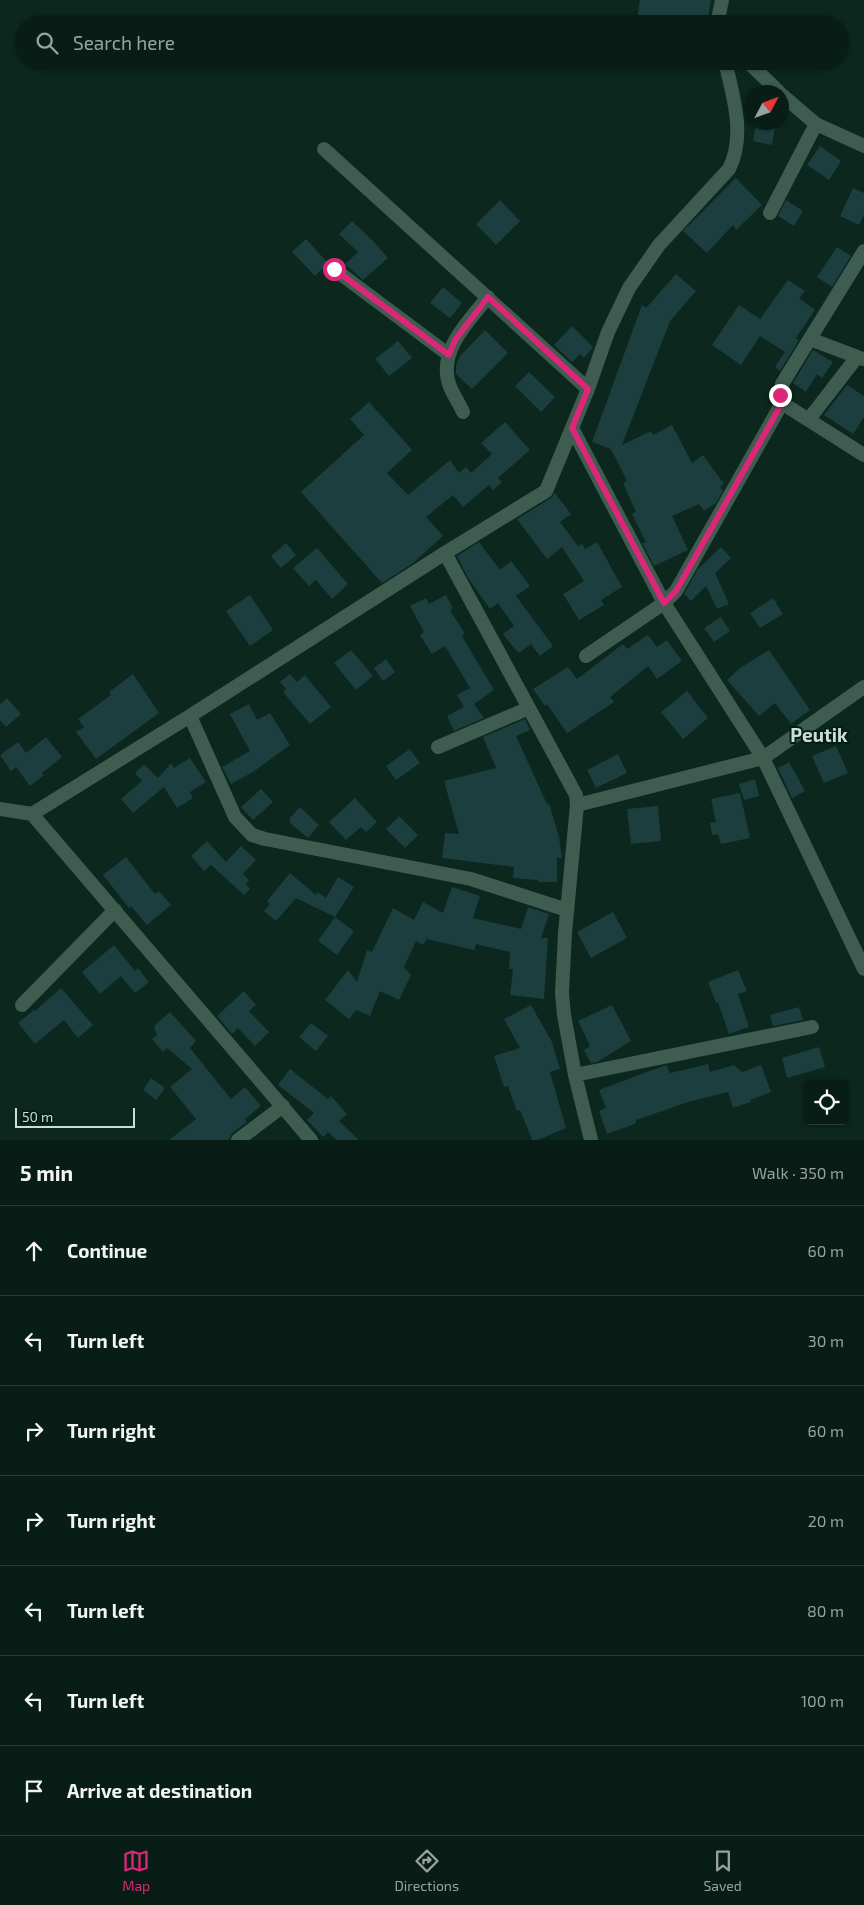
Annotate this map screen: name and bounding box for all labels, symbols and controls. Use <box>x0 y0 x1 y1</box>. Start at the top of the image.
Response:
search box <box>15 15 849 70</box>
icon: search <box>33 29 61 57</box>
text: Search here <box>73 31 175 54</box>
north arrow <box>744 85 789 130</box>
route start <box>323 258 346 281</box>
route end <box>769 384 792 407</box>
district label: Peutik <box>790 723 848 746</box>
map controls <box>804 1080 849 1125</box>
button: locate <box>804 1080 849 1125</box>
scale bar <box>15 1105 135 1128</box>
text: 50 m <box>22 1108 53 1125</box>
text: 5 min <box>20 1160 73 1185</box>
text: Walk · 350 m <box>752 1163 844 1182</box>
icon: ahead <box>20 1237 48 1265</box>
text: Continue <box>67 1239 147 1262</box>
text: 60 m <box>808 1241 844 1260</box>
icon: left <box>20 1327 48 1355</box>
text: Turn left <box>67 1329 144 1352</box>
text: 30 m <box>808 1331 844 1350</box>
icon: right <box>20 1417 48 1445</box>
text: Turn right <box>67 1419 155 1442</box>
text: 60 m <box>808 1421 844 1440</box>
icon: right <box>20 1507 48 1535</box>
text: Turn right <box>67 1509 155 1532</box>
text: 20 m <box>808 1511 844 1530</box>
icon: left <box>20 1597 48 1625</box>
text: Turn left <box>67 1599 144 1622</box>
text: 80 m <box>807 1601 844 1620</box>
icon: left <box>20 1687 48 1715</box>
text: Turn left <box>67 1689 144 1712</box>
text: 100 m <box>801 1691 844 1710</box>
icon: arrive <box>20 1777 48 1805</box>
text: Arrive at destination <box>67 1779 252 1802</box>
tab: Map <box>122 1847 150 1894</box>
tab: Directions <box>395 1847 459 1894</box>
tab: Saved <box>703 1847 742 1894</box>

